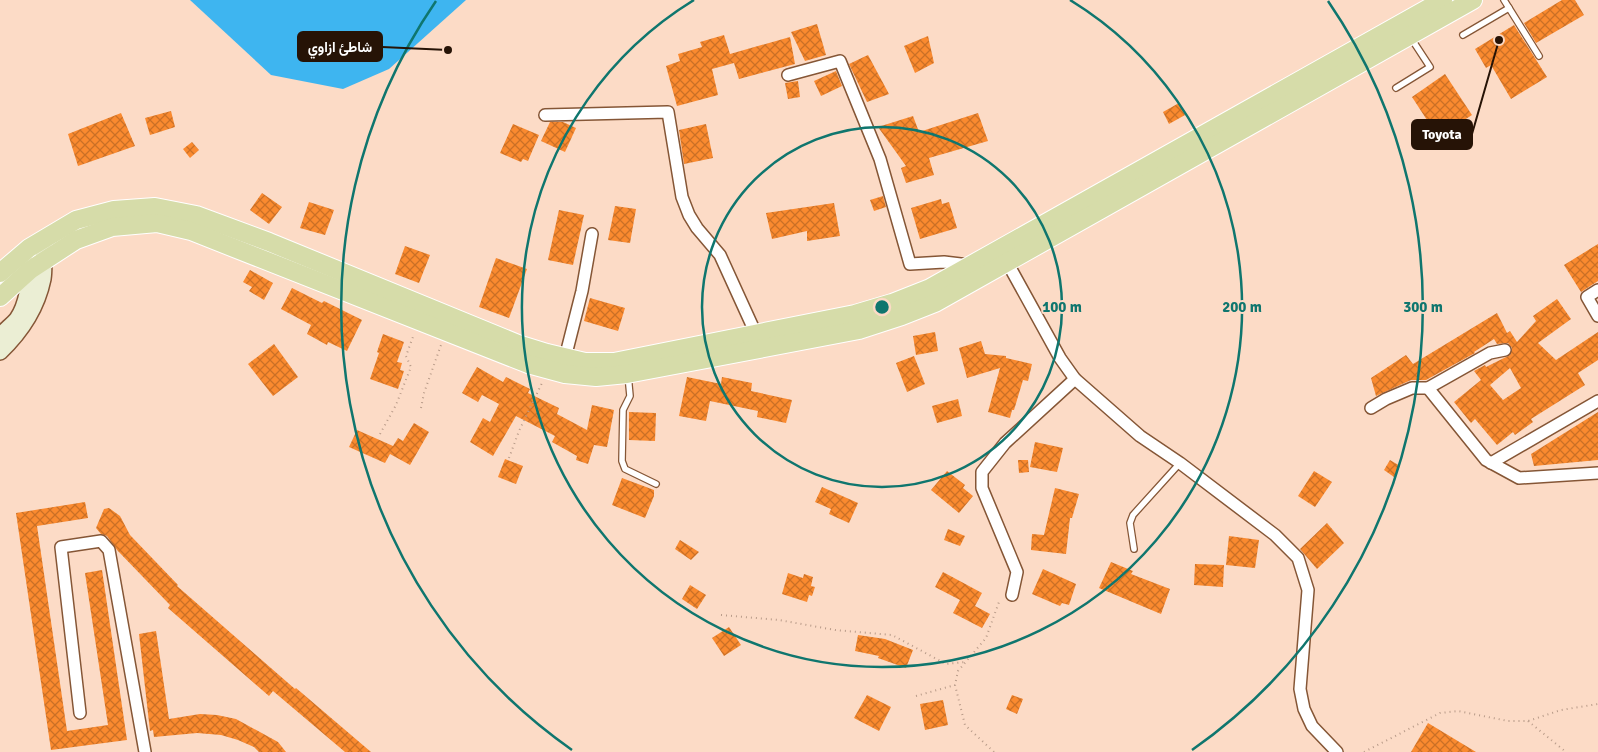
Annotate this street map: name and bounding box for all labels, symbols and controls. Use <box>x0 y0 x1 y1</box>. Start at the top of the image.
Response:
callout: شاطئ ازاوي <box>298 32 382 61</box>
text: شاطئ ازاوي <box>308 39 372 59</box>
callout: Toyota <box>1412 120 1472 149</box>
text: Toyota <box>1422 126 1462 143</box>
centre of rings <box>873 298 891 316</box>
text: 100 m <box>1042 298 1082 316</box>
text: 200 m <box>1222 298 1262 316</box>
text: 300 m <box>1403 298 1443 316</box>

